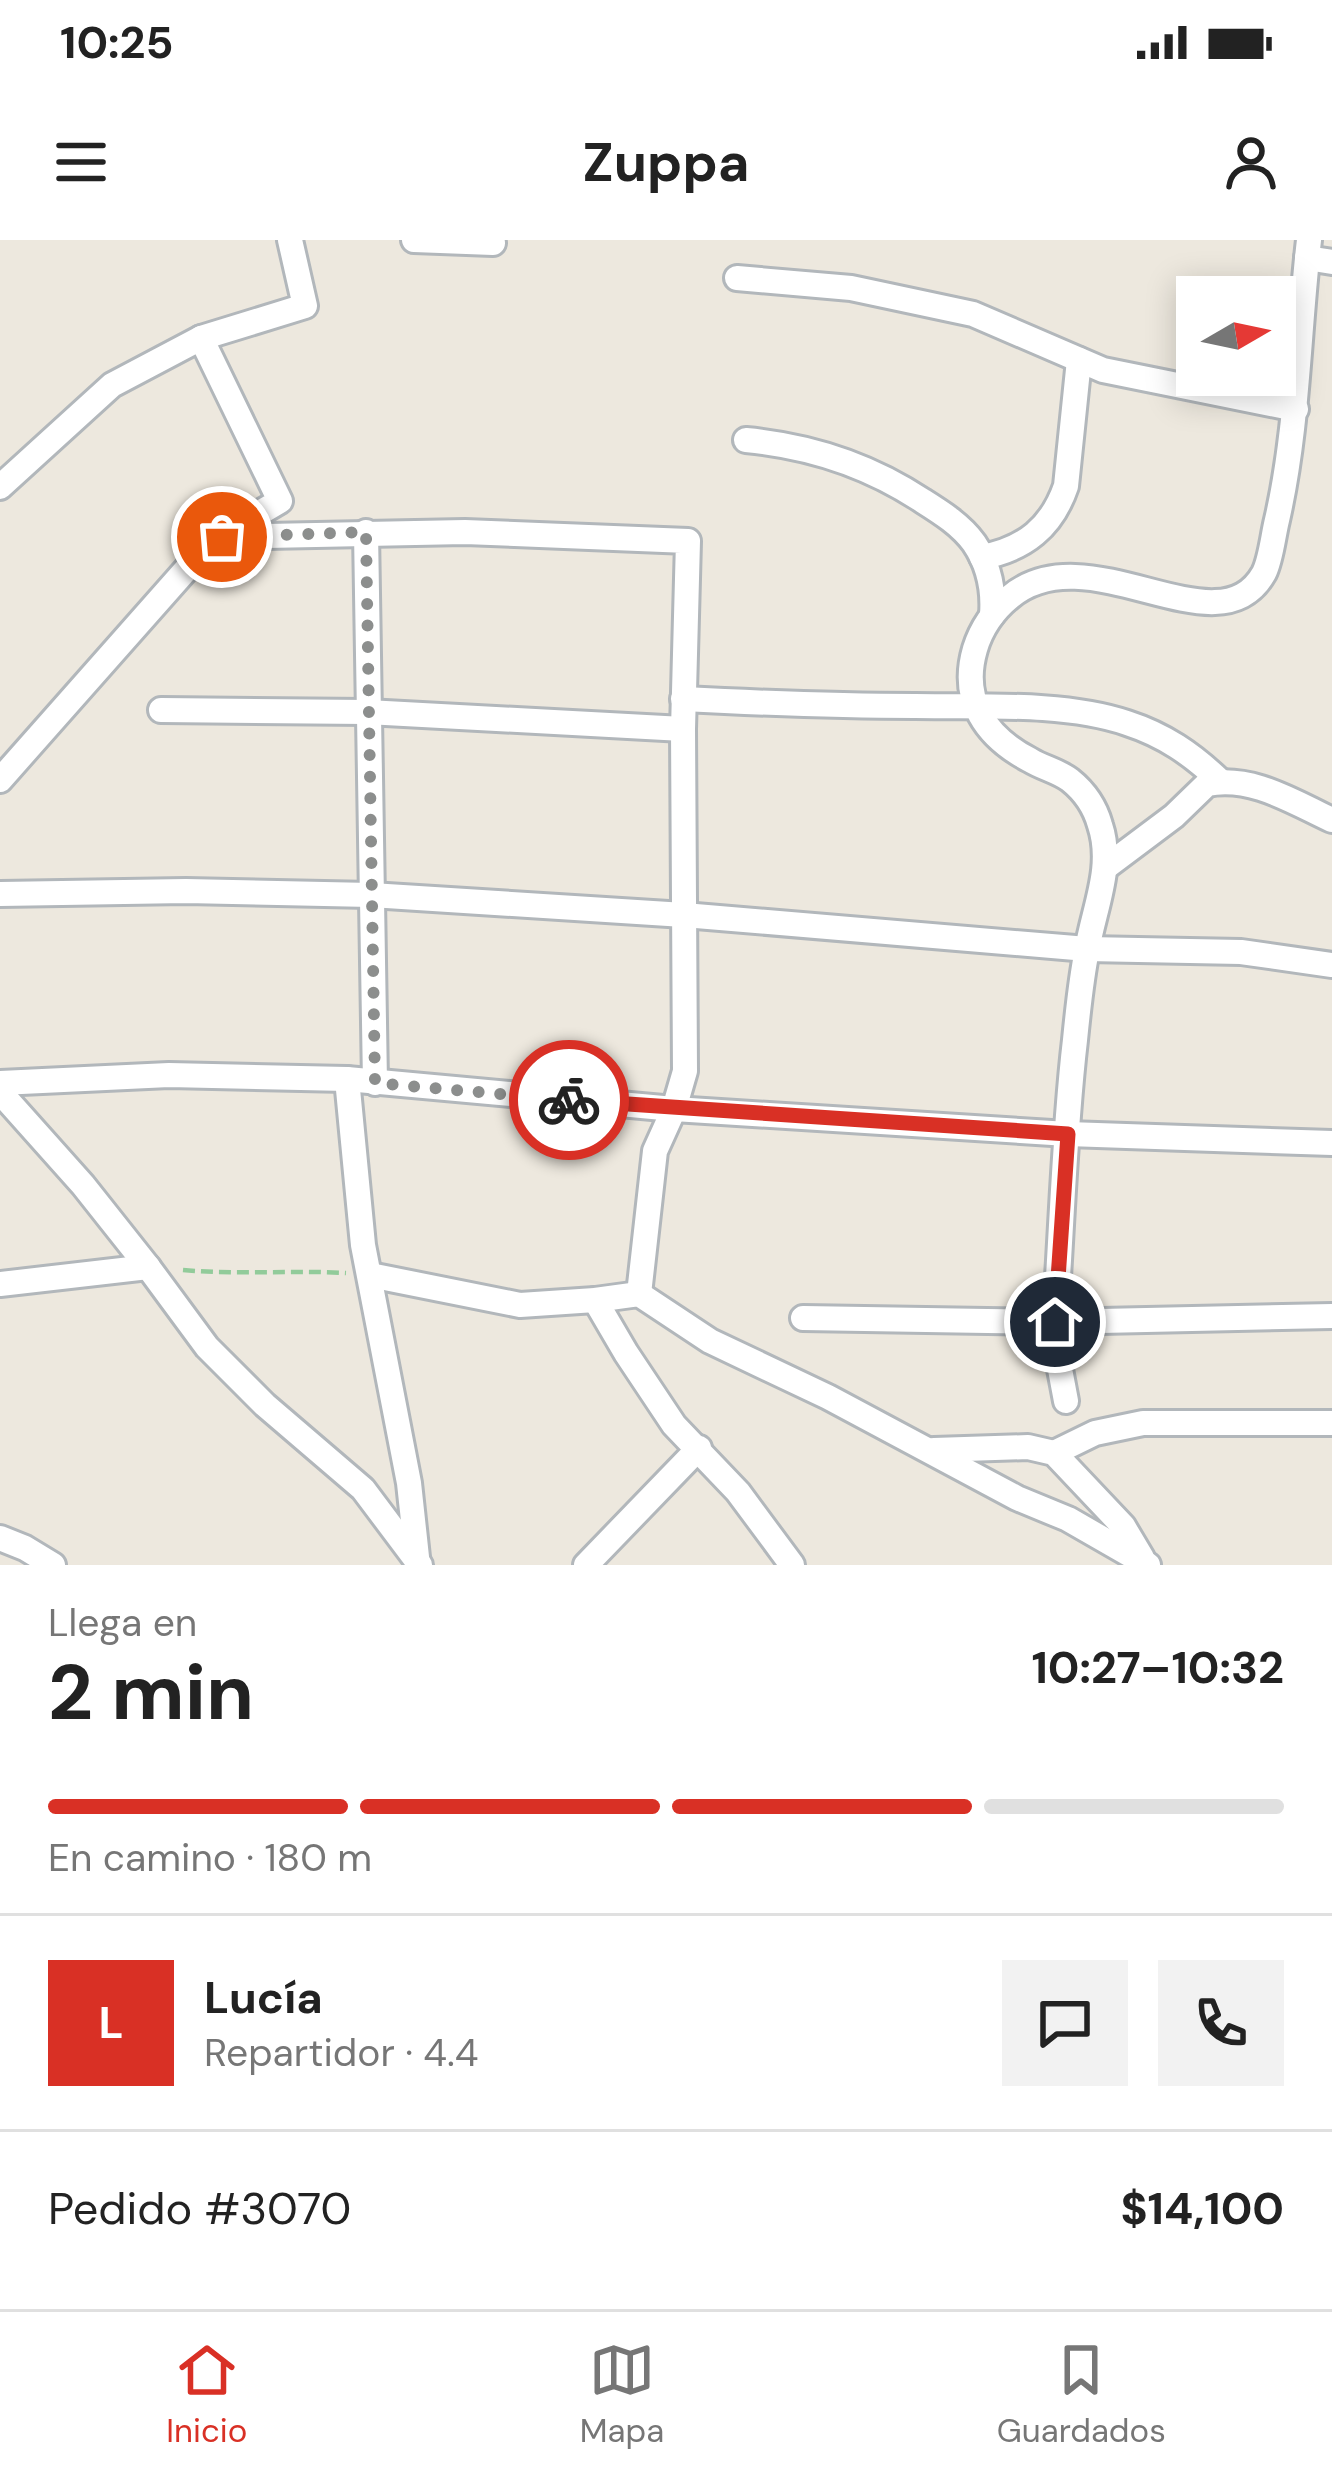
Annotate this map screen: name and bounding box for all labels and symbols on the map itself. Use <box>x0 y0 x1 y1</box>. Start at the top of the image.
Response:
north arrow <box>1176 276 1296 396</box>
pin <box>171 486 273 588</box>
courier <box>509 1040 629 1160</box>
pin <box>1004 1271 1106 1373</box>

